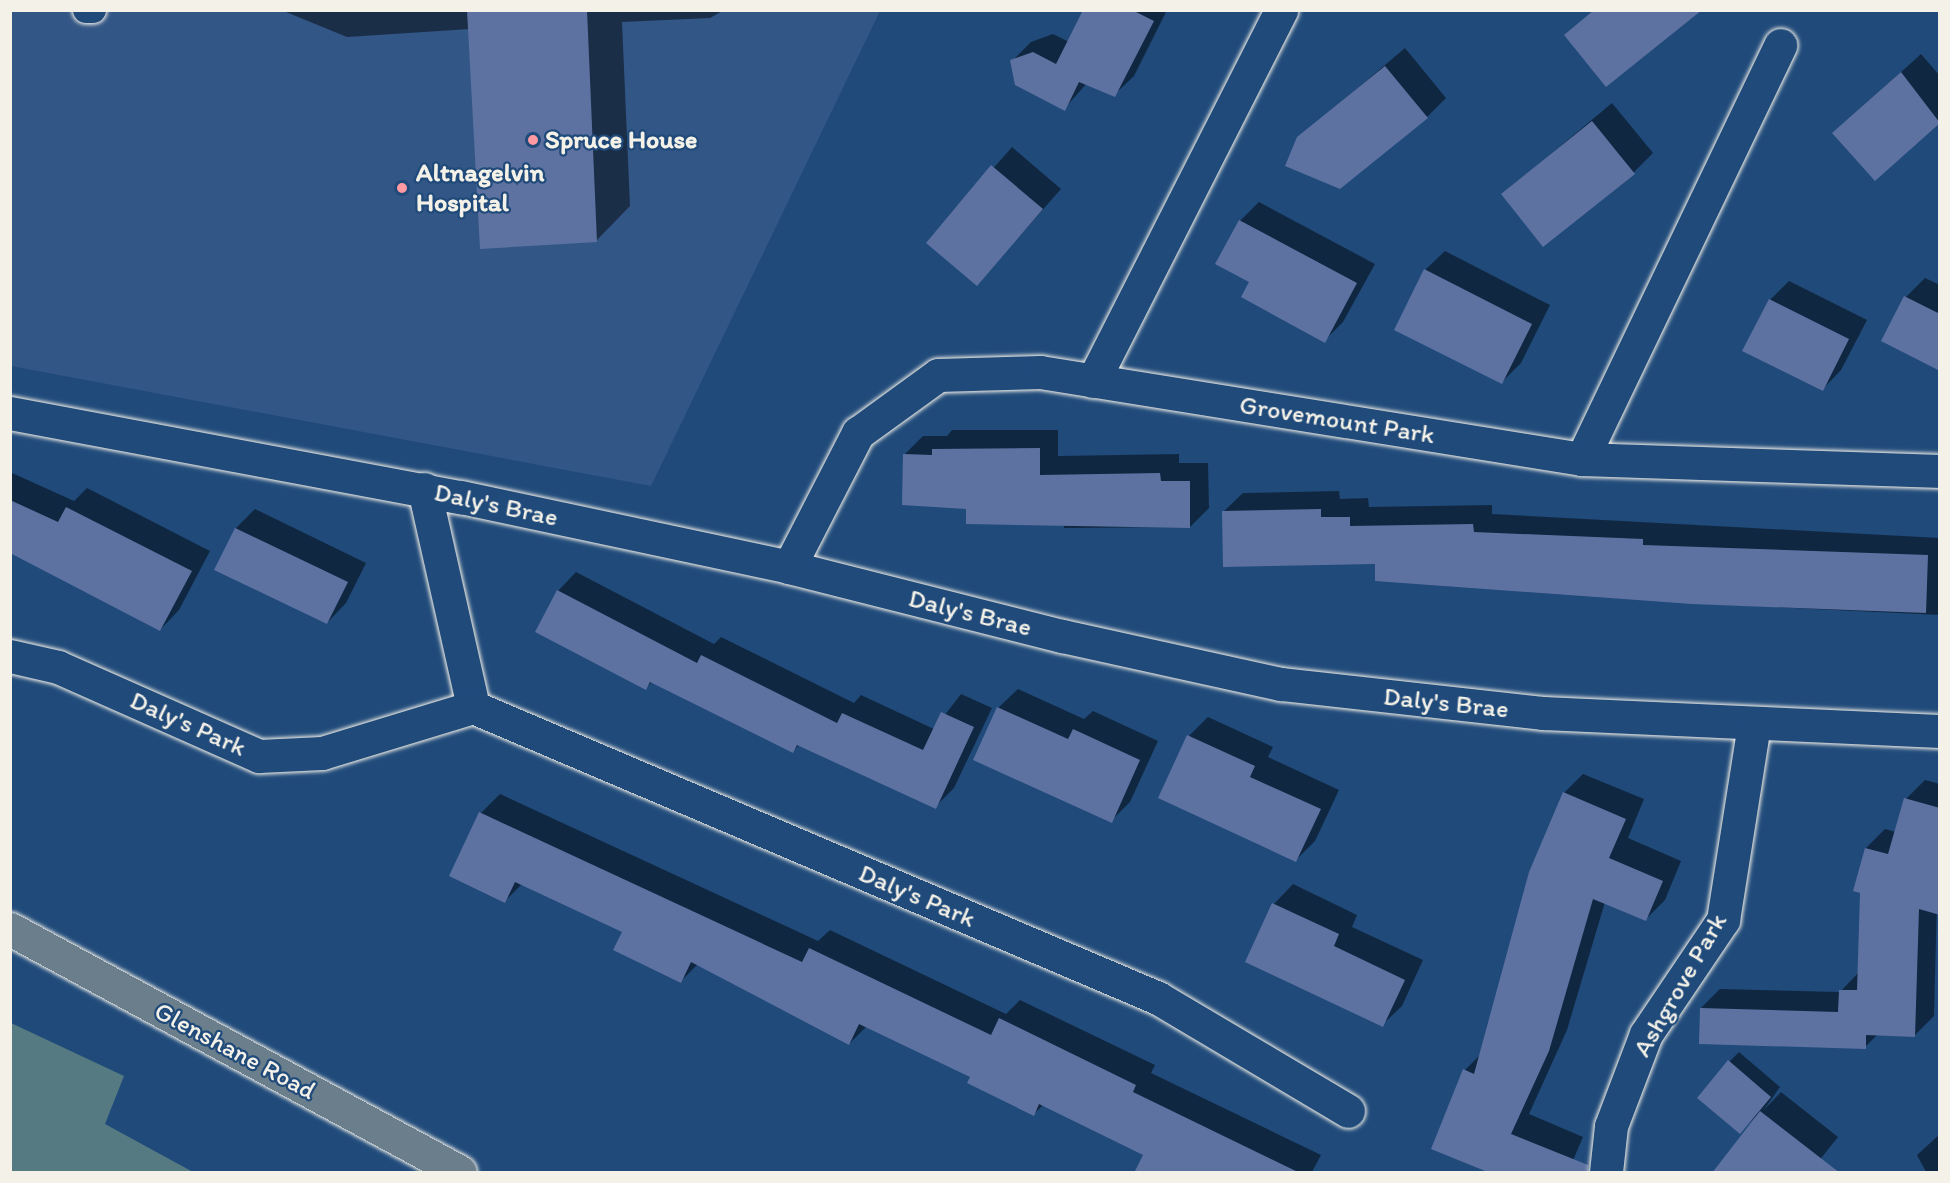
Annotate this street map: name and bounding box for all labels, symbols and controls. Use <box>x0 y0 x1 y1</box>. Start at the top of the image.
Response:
place label: Spruce House <box>545 124 698 156</box>
marker: Spruce House <box>526 133 540 147</box>
place label: Altnagelvin Hospital <box>416 157 544 218</box>
marker: Altnagelvin Hospital <box>393 179 411 197</box>
street label: Grovemount Park <box>1237 389 1437 451</box>
street label: Daly's Brae <box>431 477 561 533</box>
street label: Daly's Brae <box>905 583 1035 643</box>
street label: Daly's Brae <box>1382 681 1510 725</box>
street label: Daly's Park <box>125 685 251 763</box>
street label: Daly's Park <box>854 857 980 935</box>
street label: Ashgrove Park <box>1627 908 1733 1062</box>
street label: Glenshane Road <box>149 995 321 1107</box>

